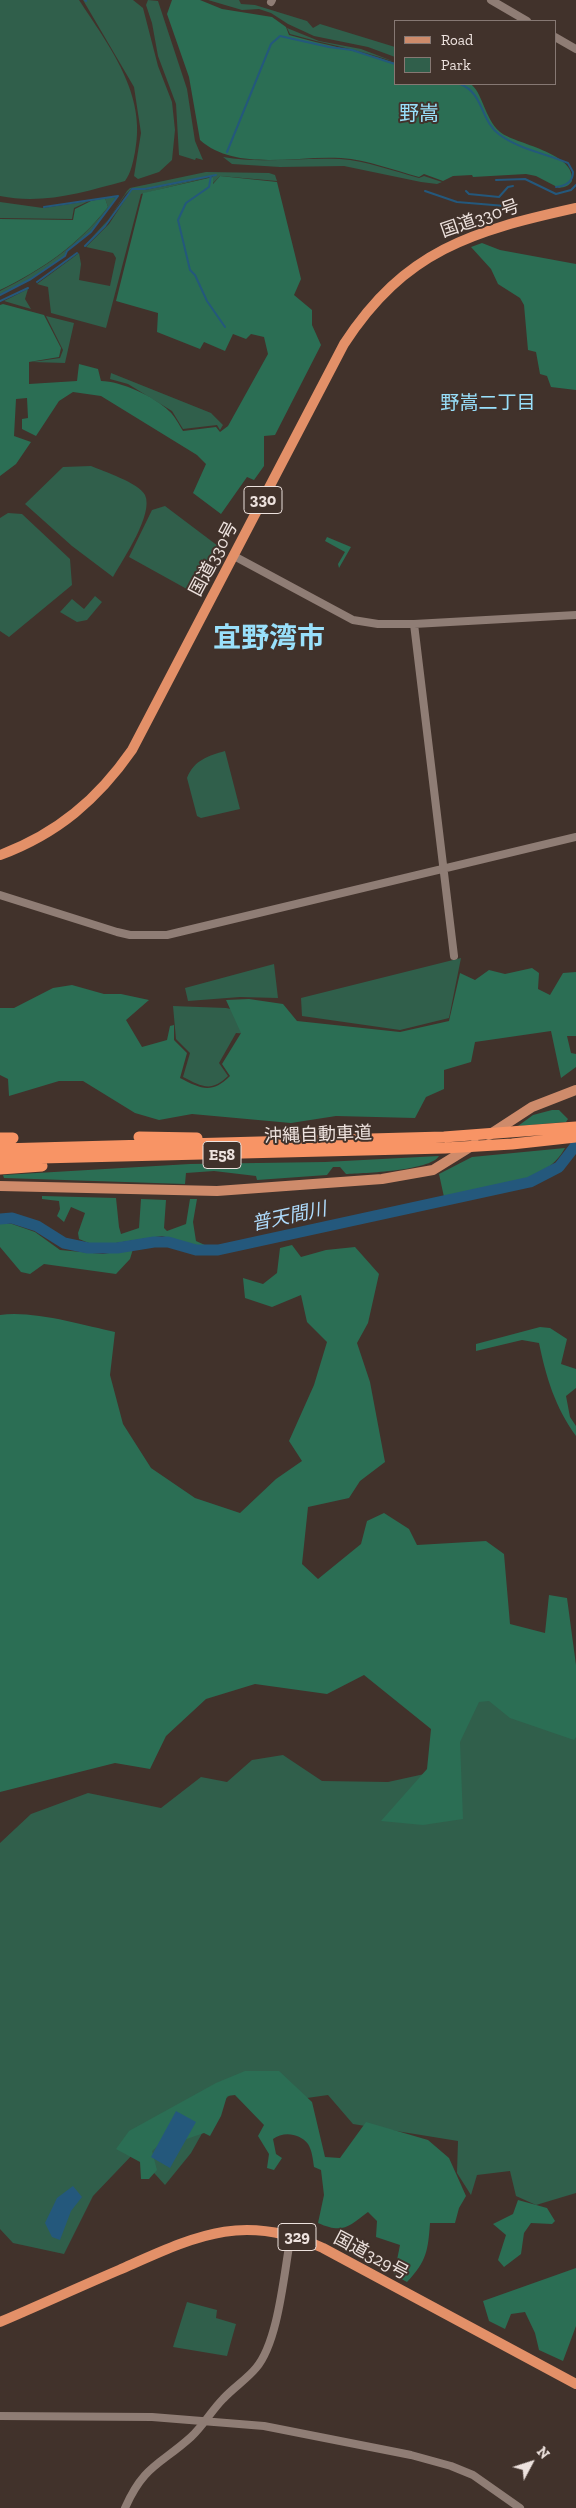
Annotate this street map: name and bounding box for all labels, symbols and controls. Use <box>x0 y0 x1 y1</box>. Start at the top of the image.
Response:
legend <box>394 20 556 85</box>
text: Road <box>441 31 473 49</box>
text: Park <box>441 56 471 74</box>
district label: 野嵩 <box>399 102 439 126</box>
street label: 国道330号 <box>438 195 522 243</box>
district label: 野嵩二丁目 <box>441 393 535 415</box>
road number: 330 <box>244 486 282 514</box>
street label: 国道330号 <box>185 518 243 600</box>
district label: 宜野湾市 <box>213 622 325 656</box>
street label: 沖縄自動車道 <box>264 1122 372 1148</box>
road number: E58 <box>203 1142 241 1168</box>
water label: 普天間川 <box>249 1198 329 1236</box>
road number: 329 <box>278 2224 316 2250</box>
street label: 国道329号 <box>330 2227 412 2285</box>
north arrow <box>506 2438 556 2488</box>
text: N <box>533 2443 553 2463</box>

